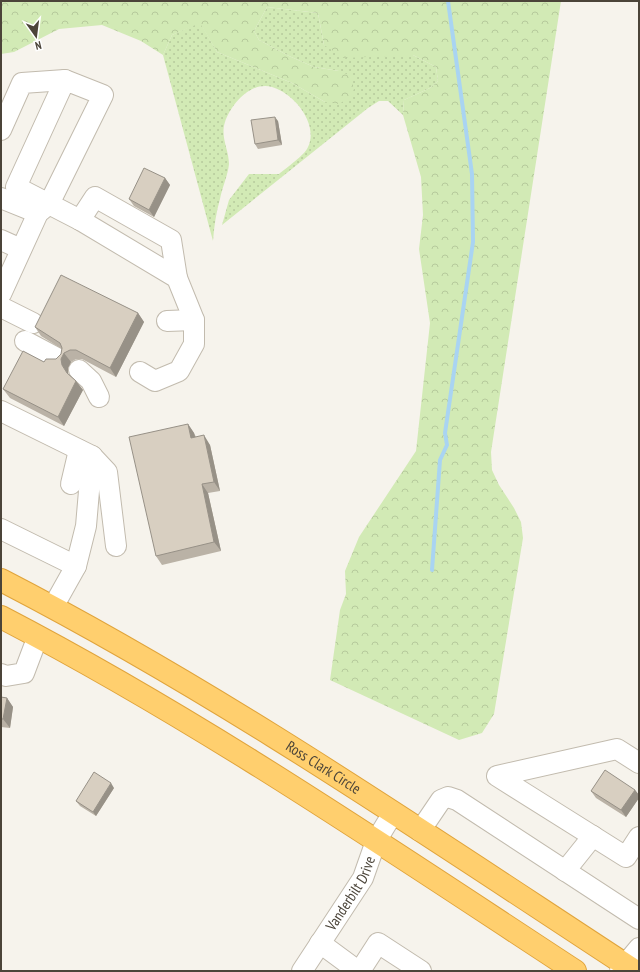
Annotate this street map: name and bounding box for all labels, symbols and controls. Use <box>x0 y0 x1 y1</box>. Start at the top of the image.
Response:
north arrow <box>16 16 56 56</box>
text: N <box>34 38 43 53</box>
street label: Ross Clark Circle <box>283 736 364 798</box>
street label: Vanderbilt Drive <box>321 853 379 935</box>

